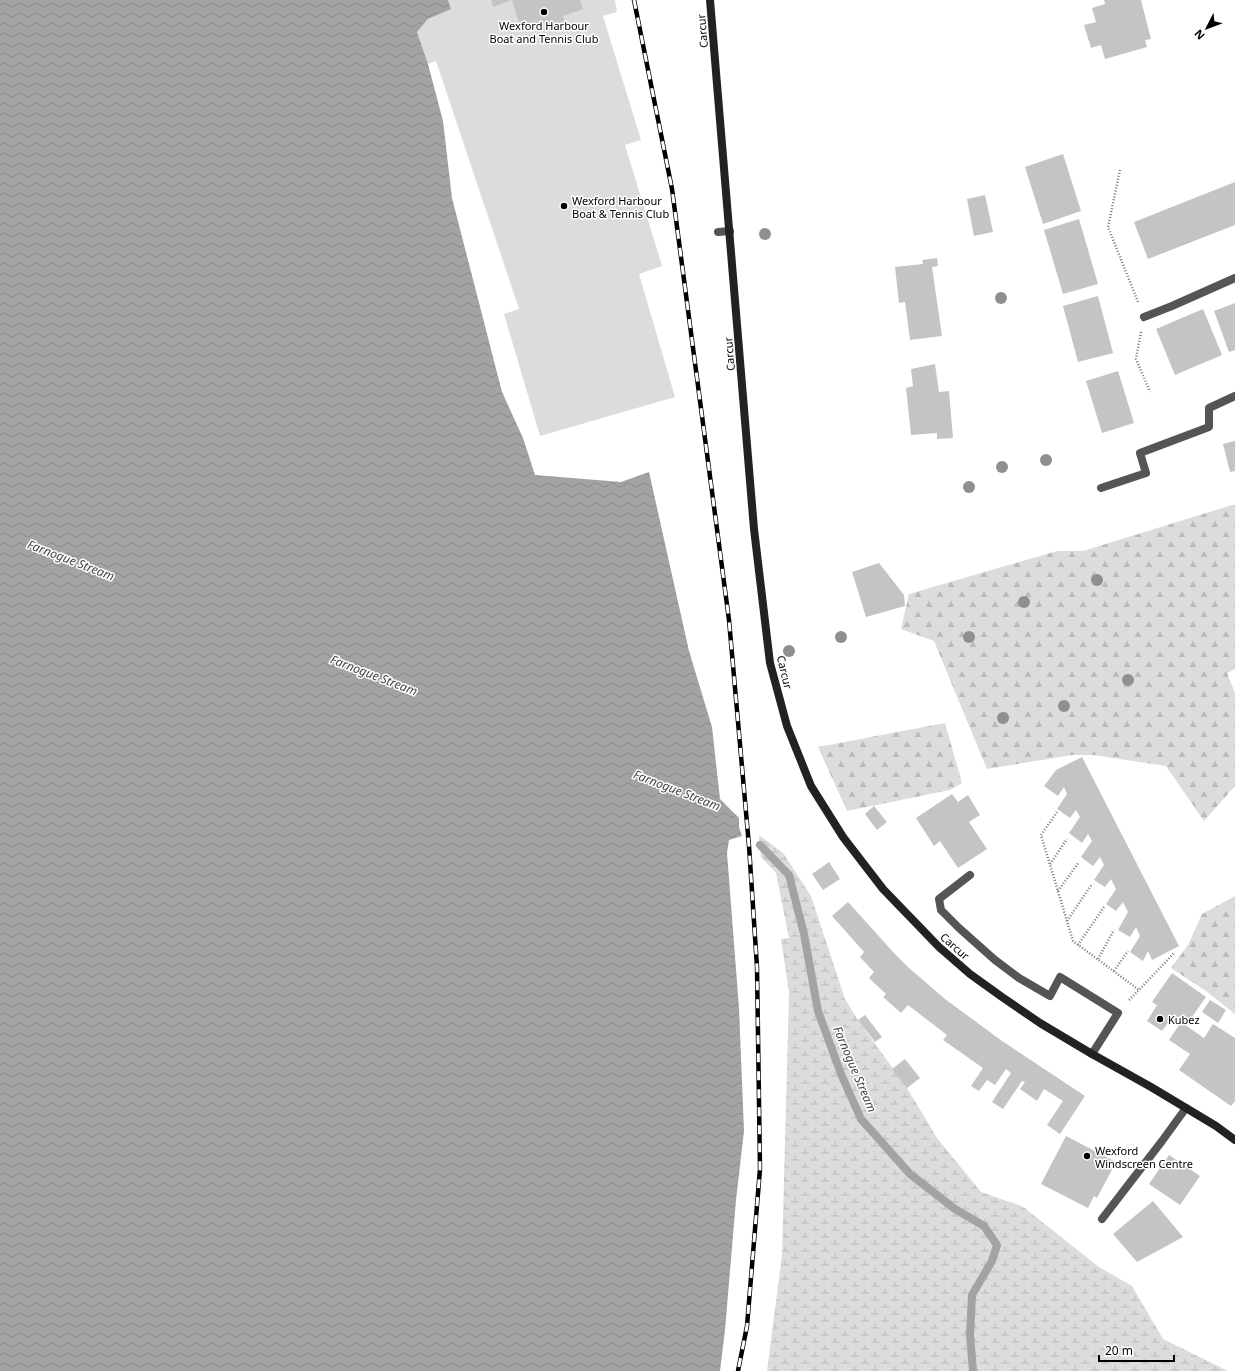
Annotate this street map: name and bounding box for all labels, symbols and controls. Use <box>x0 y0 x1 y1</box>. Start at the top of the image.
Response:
marker: Wexford Harbour Boat and Tennis Club <box>539 7 549 17</box>
north arrow <box>1187 8 1227 48</box>
street label: Carcur <box>693 13 711 49</box>
place label: Wexford Harbour Boat and Tennis Club <box>490 18 599 46</box>
text: N <box>1191 27 1208 43</box>
place label: Wexford Harbour Boat & Tennis Club <box>572 193 669 221</box>
marker: Wexford Harbour Boat & Tennis Club <box>559 201 569 211</box>
street label: Carcur <box>720 336 738 372</box>
water label: Farnogue Stream <box>25 536 117 584</box>
water label: Farnogue Stream <box>328 651 420 699</box>
street label: Carcur <box>774 654 796 691</box>
water label: Farnogue Stream <box>631 766 723 814</box>
street label: Carcur <box>937 929 973 963</box>
place label: Kubez <box>1168 1012 1200 1027</box>
marker: Kubez <box>1155 1014 1165 1024</box>
water label: Farnogue Stream <box>829 1023 881 1115</box>
place label: Wexford Windscreen Centre <box>1095 1143 1193 1171</box>
marker: Wexford Windscreen Centre <box>1082 1151 1092 1161</box>
scale bar <box>1099 1337 1174 1363</box>
text: 20 m <box>1105 1342 1133 1359</box>

